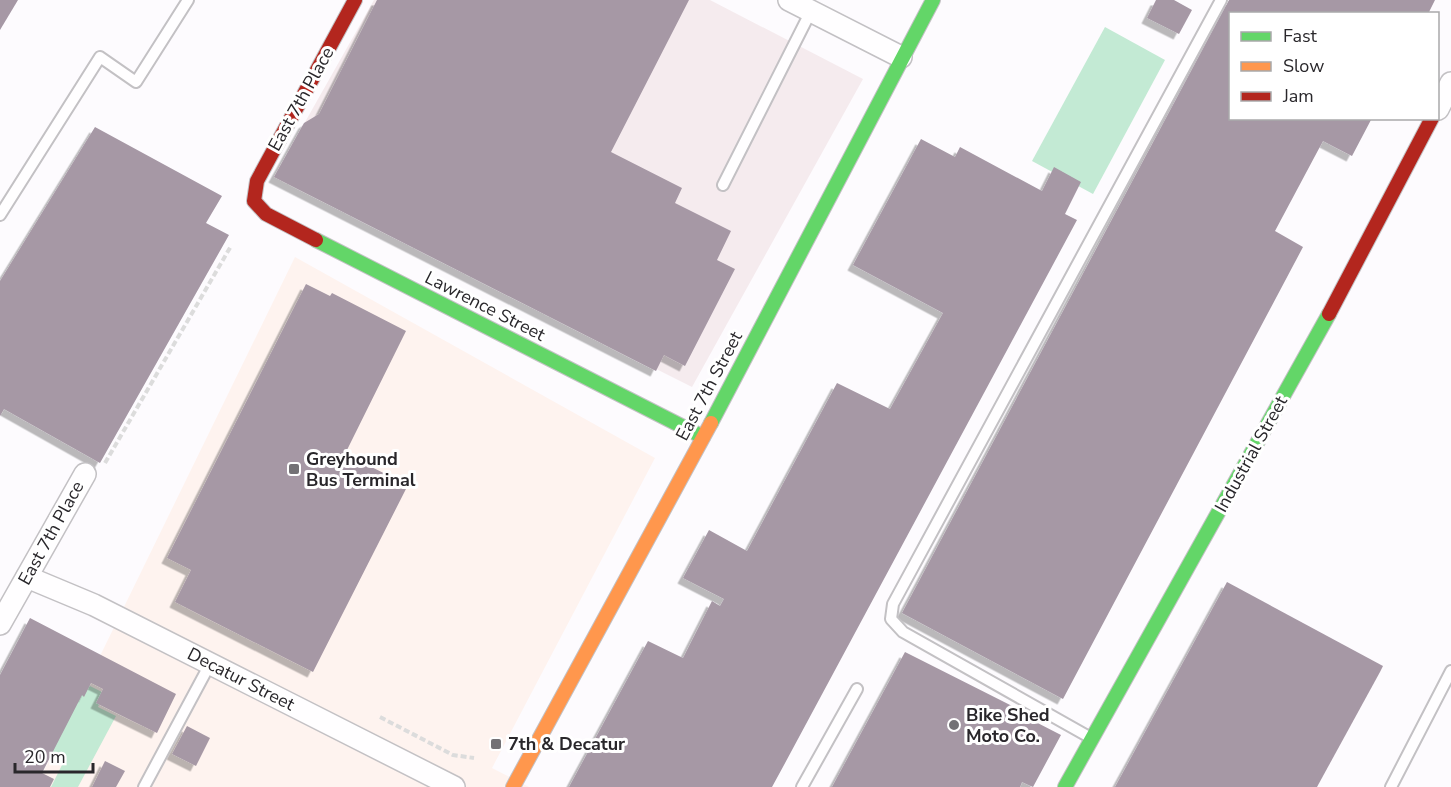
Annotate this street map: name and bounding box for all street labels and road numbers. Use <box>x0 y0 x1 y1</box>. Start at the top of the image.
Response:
street label: East 7th Place <box>263 43 339 155</box>
street label: Lawrence Street <box>421 265 550 347</box>
street label: East 7th Street <box>670 327 748 445</box>
street label: Industrial Street <box>1209 391 1293 516</box>
street label: East 7th Place <box>13 477 89 589</box>
street label: Decatur Street <box>183 642 299 717</box>

